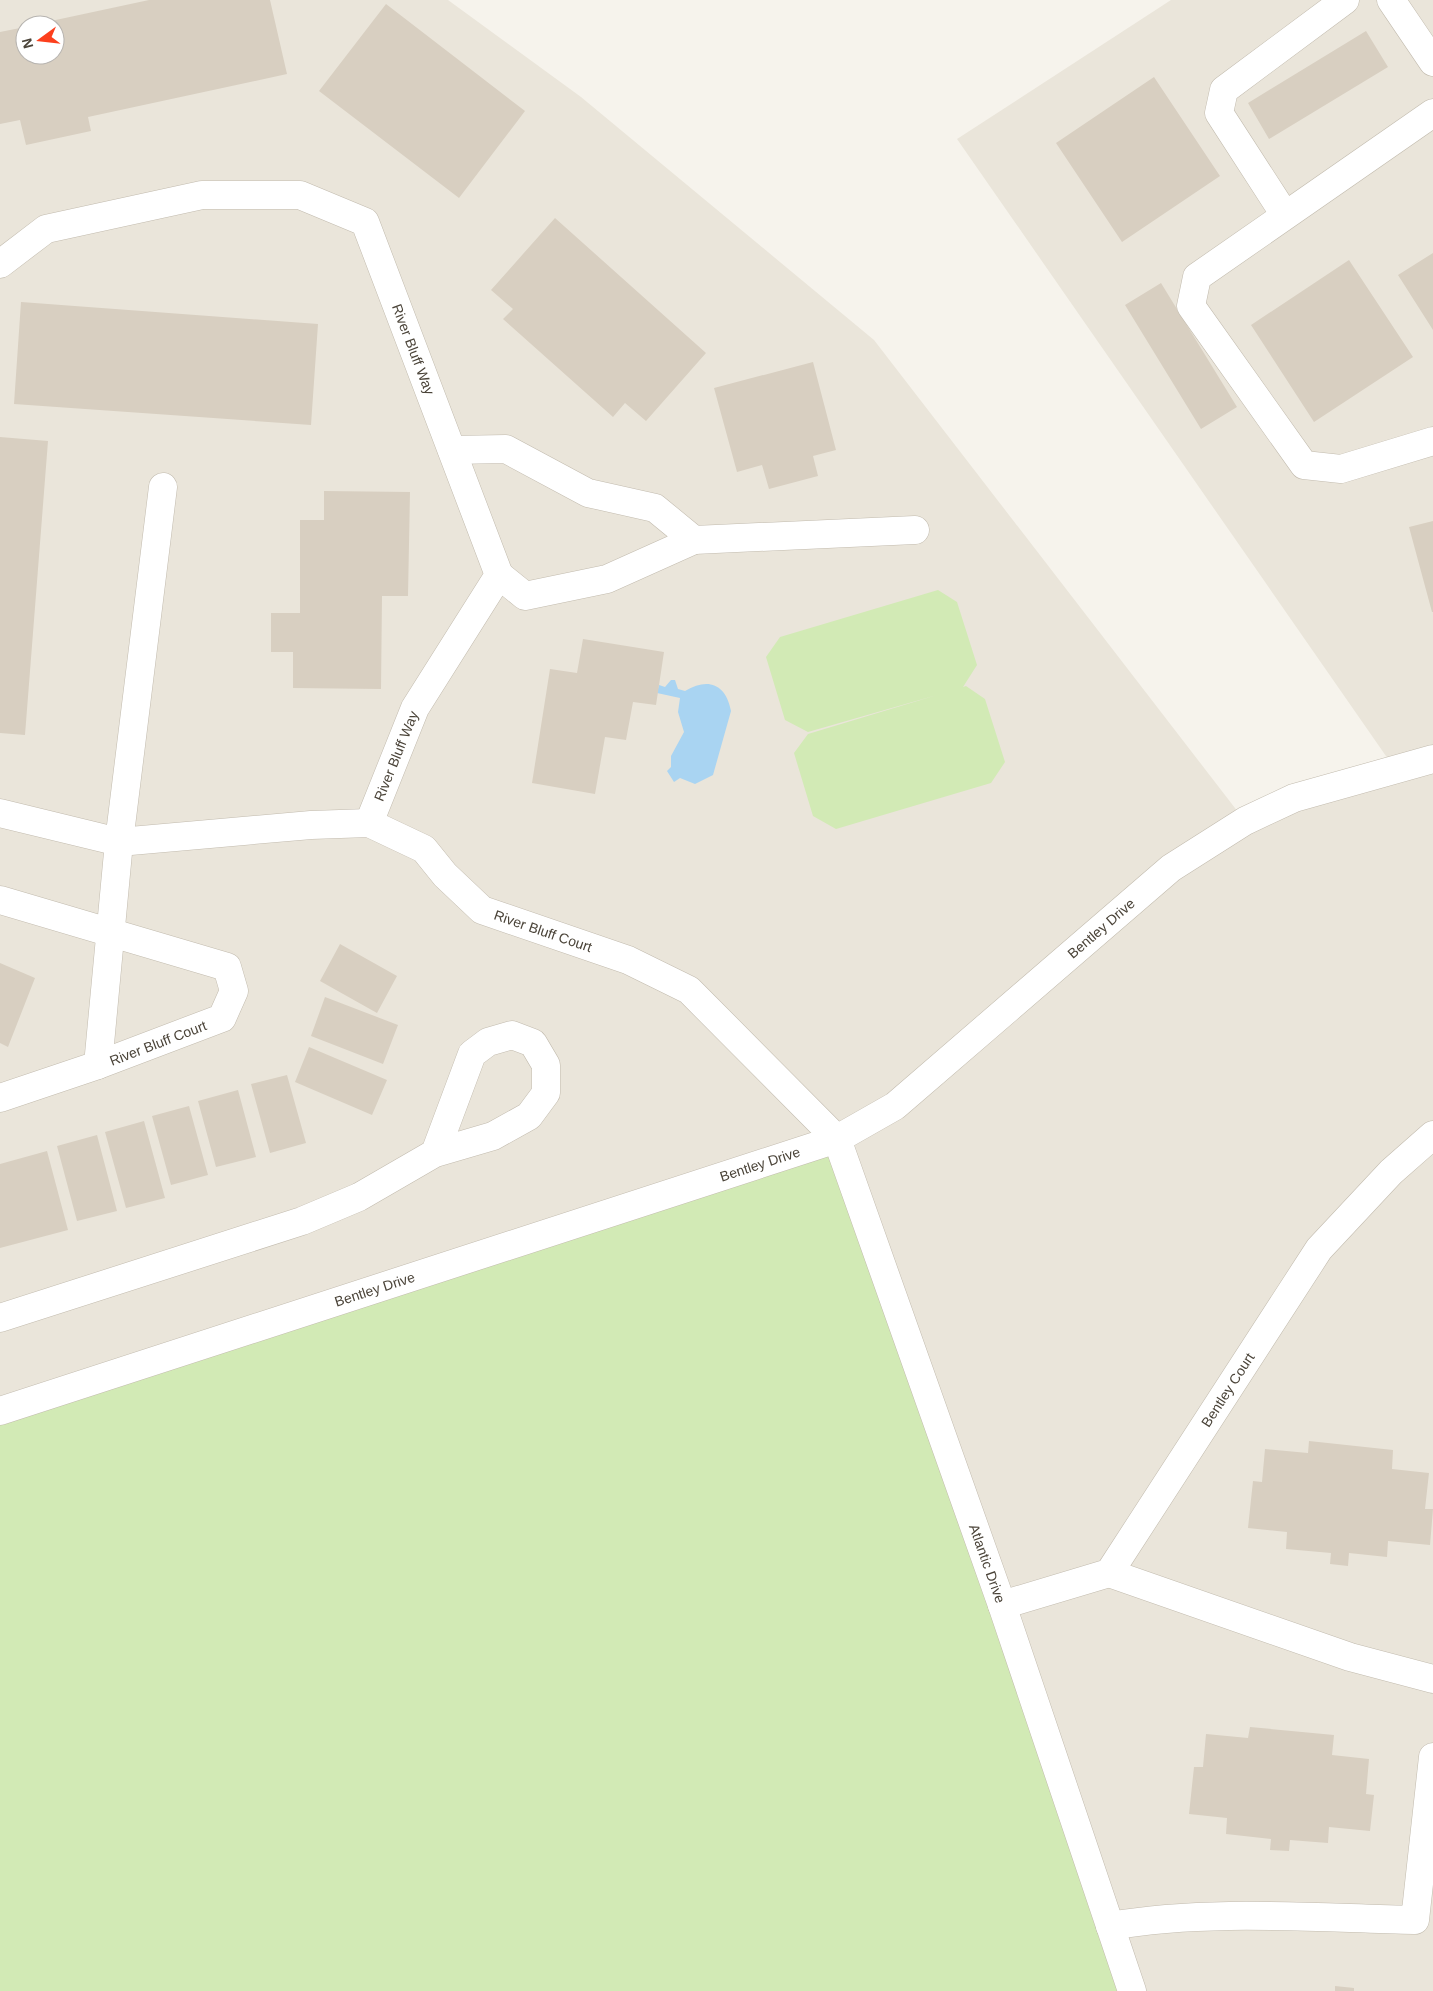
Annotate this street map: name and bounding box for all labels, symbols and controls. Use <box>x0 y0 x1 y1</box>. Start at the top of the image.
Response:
north arrow <box>15 15 65 65</box>
text: N <box>18 36 36 50</box>
street label: River Bluff Way <box>389 302 438 397</box>
street label: River Bluff Way <box>371 709 421 803</box>
street label: Bentley Drive <box>1064 895 1138 962</box>
street label: River Bluff Court <box>492 907 594 955</box>
street label: River Bluff Court <box>107 1017 209 1069</box>
street label: Bentley Drive <box>718 1144 802 1185</box>
street label: Bentley Drive <box>333 1269 417 1310</box>
street label: Bentley Court <box>1198 1350 1258 1430</box>
street label: Atlantic Drive <box>966 1522 1009 1605</box>

